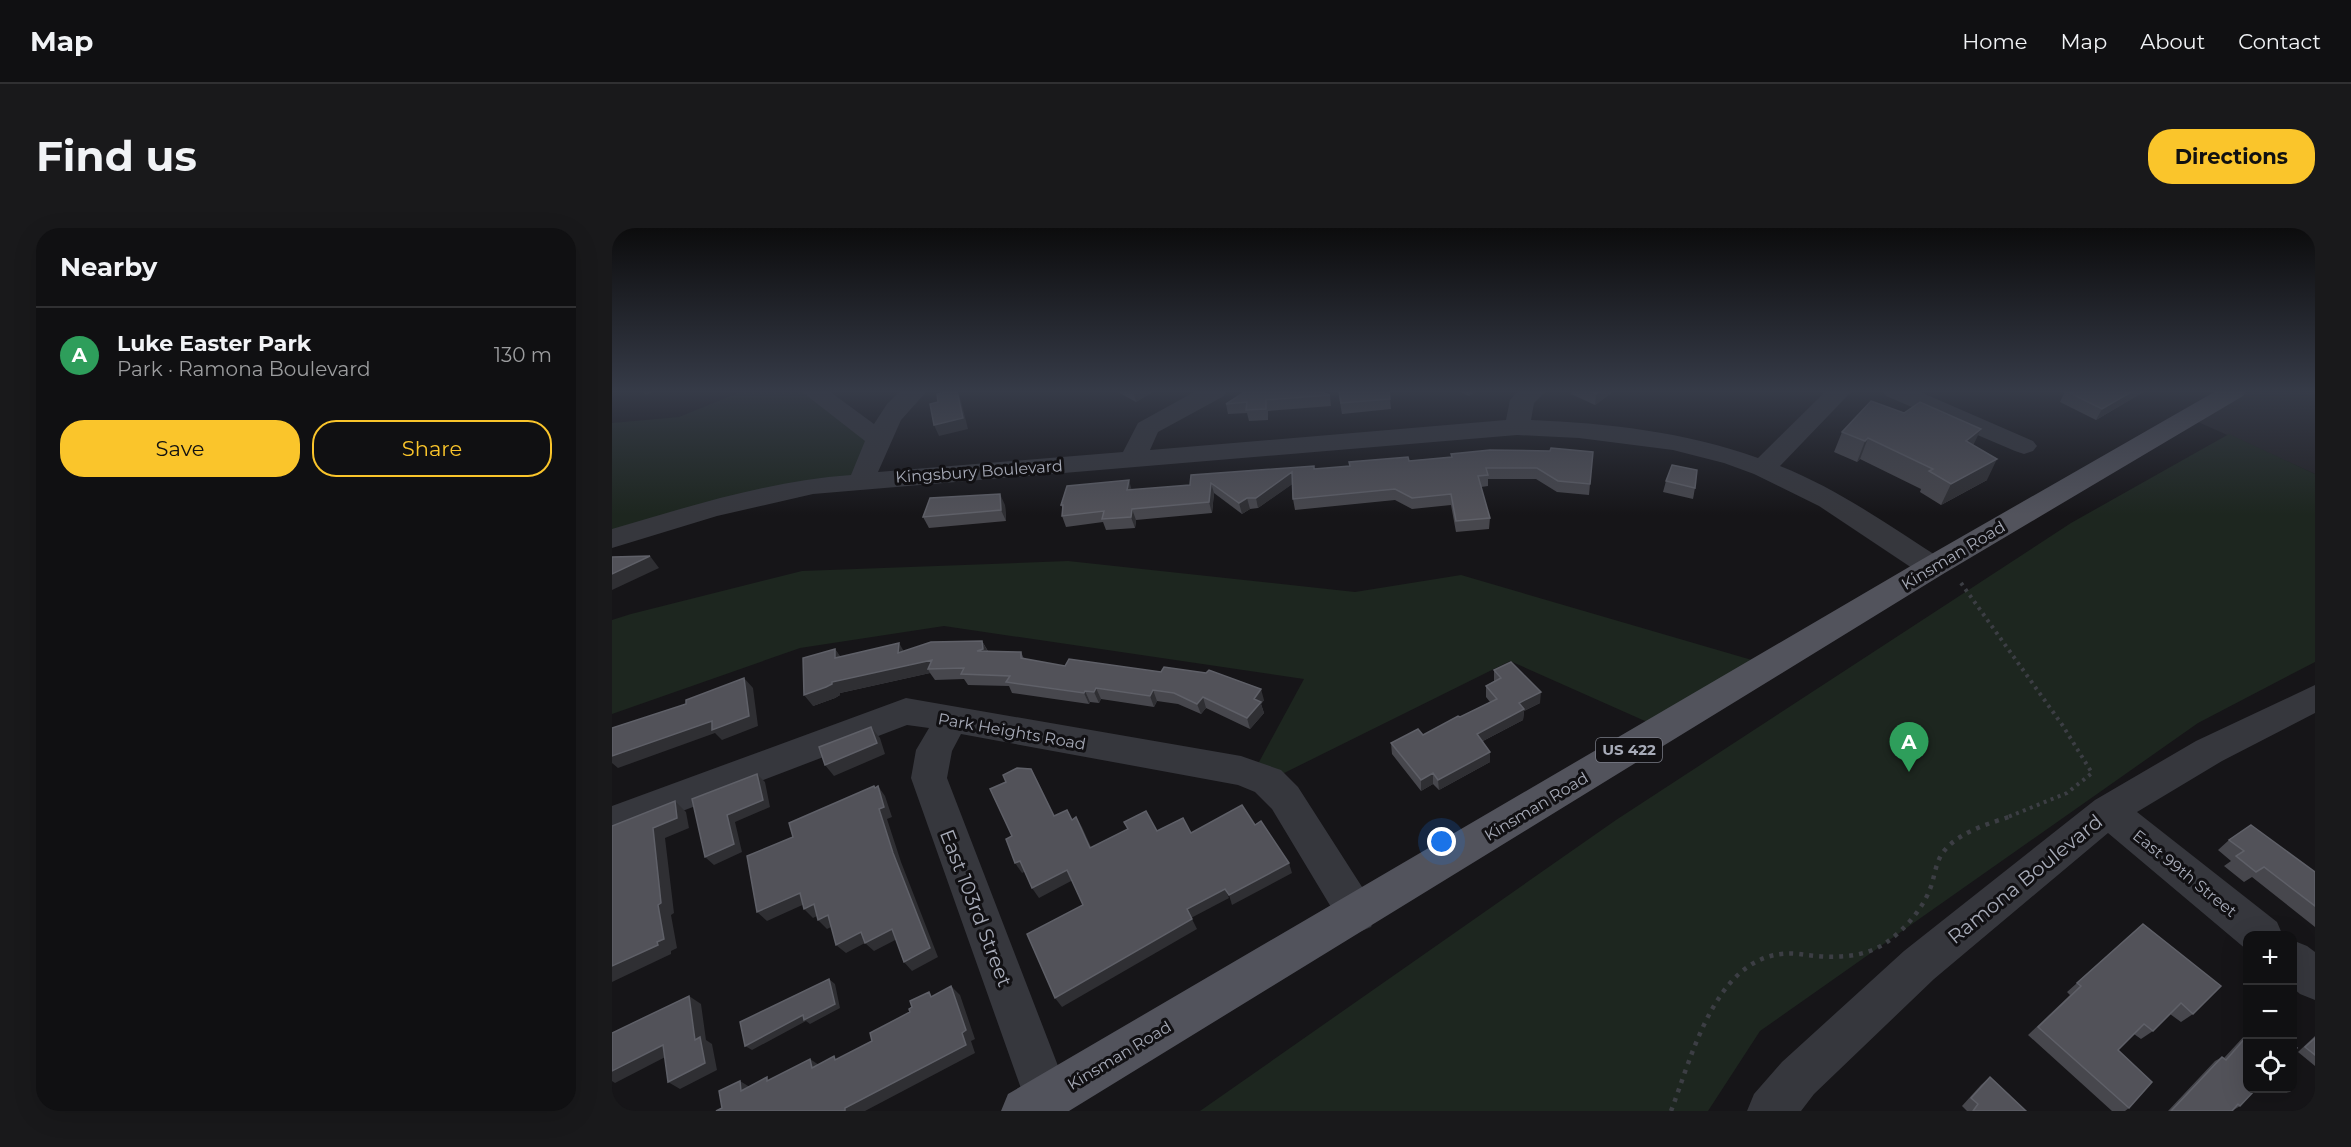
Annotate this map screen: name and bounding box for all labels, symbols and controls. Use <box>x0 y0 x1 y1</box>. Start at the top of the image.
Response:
text: Map <box>30 24 93 58</box>
text: Home <box>1962 29 2027 54</box>
text: Map <box>2060 29 2107 54</box>
text: About <box>2140 29 2205 54</box>
text: Contact <box>2238 29 2321 54</box>
button: Directions <box>2148 129 2315 184</box>
text: Find us <box>36 130 197 182</box>
text: Nearby <box>60 251 157 283</box>
text: Luke Easter Park <box>117 330 311 357</box>
text: A <box>72 343 87 367</box>
text: 130 m <box>494 343 552 367</box>
text: Park · Ramona Boulevard <box>117 357 371 381</box>
button: Save <box>60 420 300 477</box>
button: Share <box>312 420 552 477</box>
street label: Kingsbury Boulevard <box>895 456 1063 487</box>
street label: Kinsman Road <box>1898 517 2009 594</box>
street label: Park Heights Road <box>936 709 1087 754</box>
pin: A <box>1890 722 1928 772</box>
road number: US 422 <box>1596 738 1662 762</box>
street label: Kinsman Road <box>1481 768 1592 845</box>
street label: Ramona Boulevard <box>1943 809 2107 949</box>
street label: East 103rd Street <box>935 826 1017 990</box>
street label: East 99th Street <box>2129 826 2241 921</box>
your location <box>1427 827 1456 856</box>
map controls <box>2243 931 2297 1093</box>
button: + <box>2243 931 2297 985</box>
button: − <box>2243 985 2297 1039</box>
street label: Kinsman Road <box>1064 1017 1175 1094</box>
button: locate <box>2243 1039 2297 1093</box>

